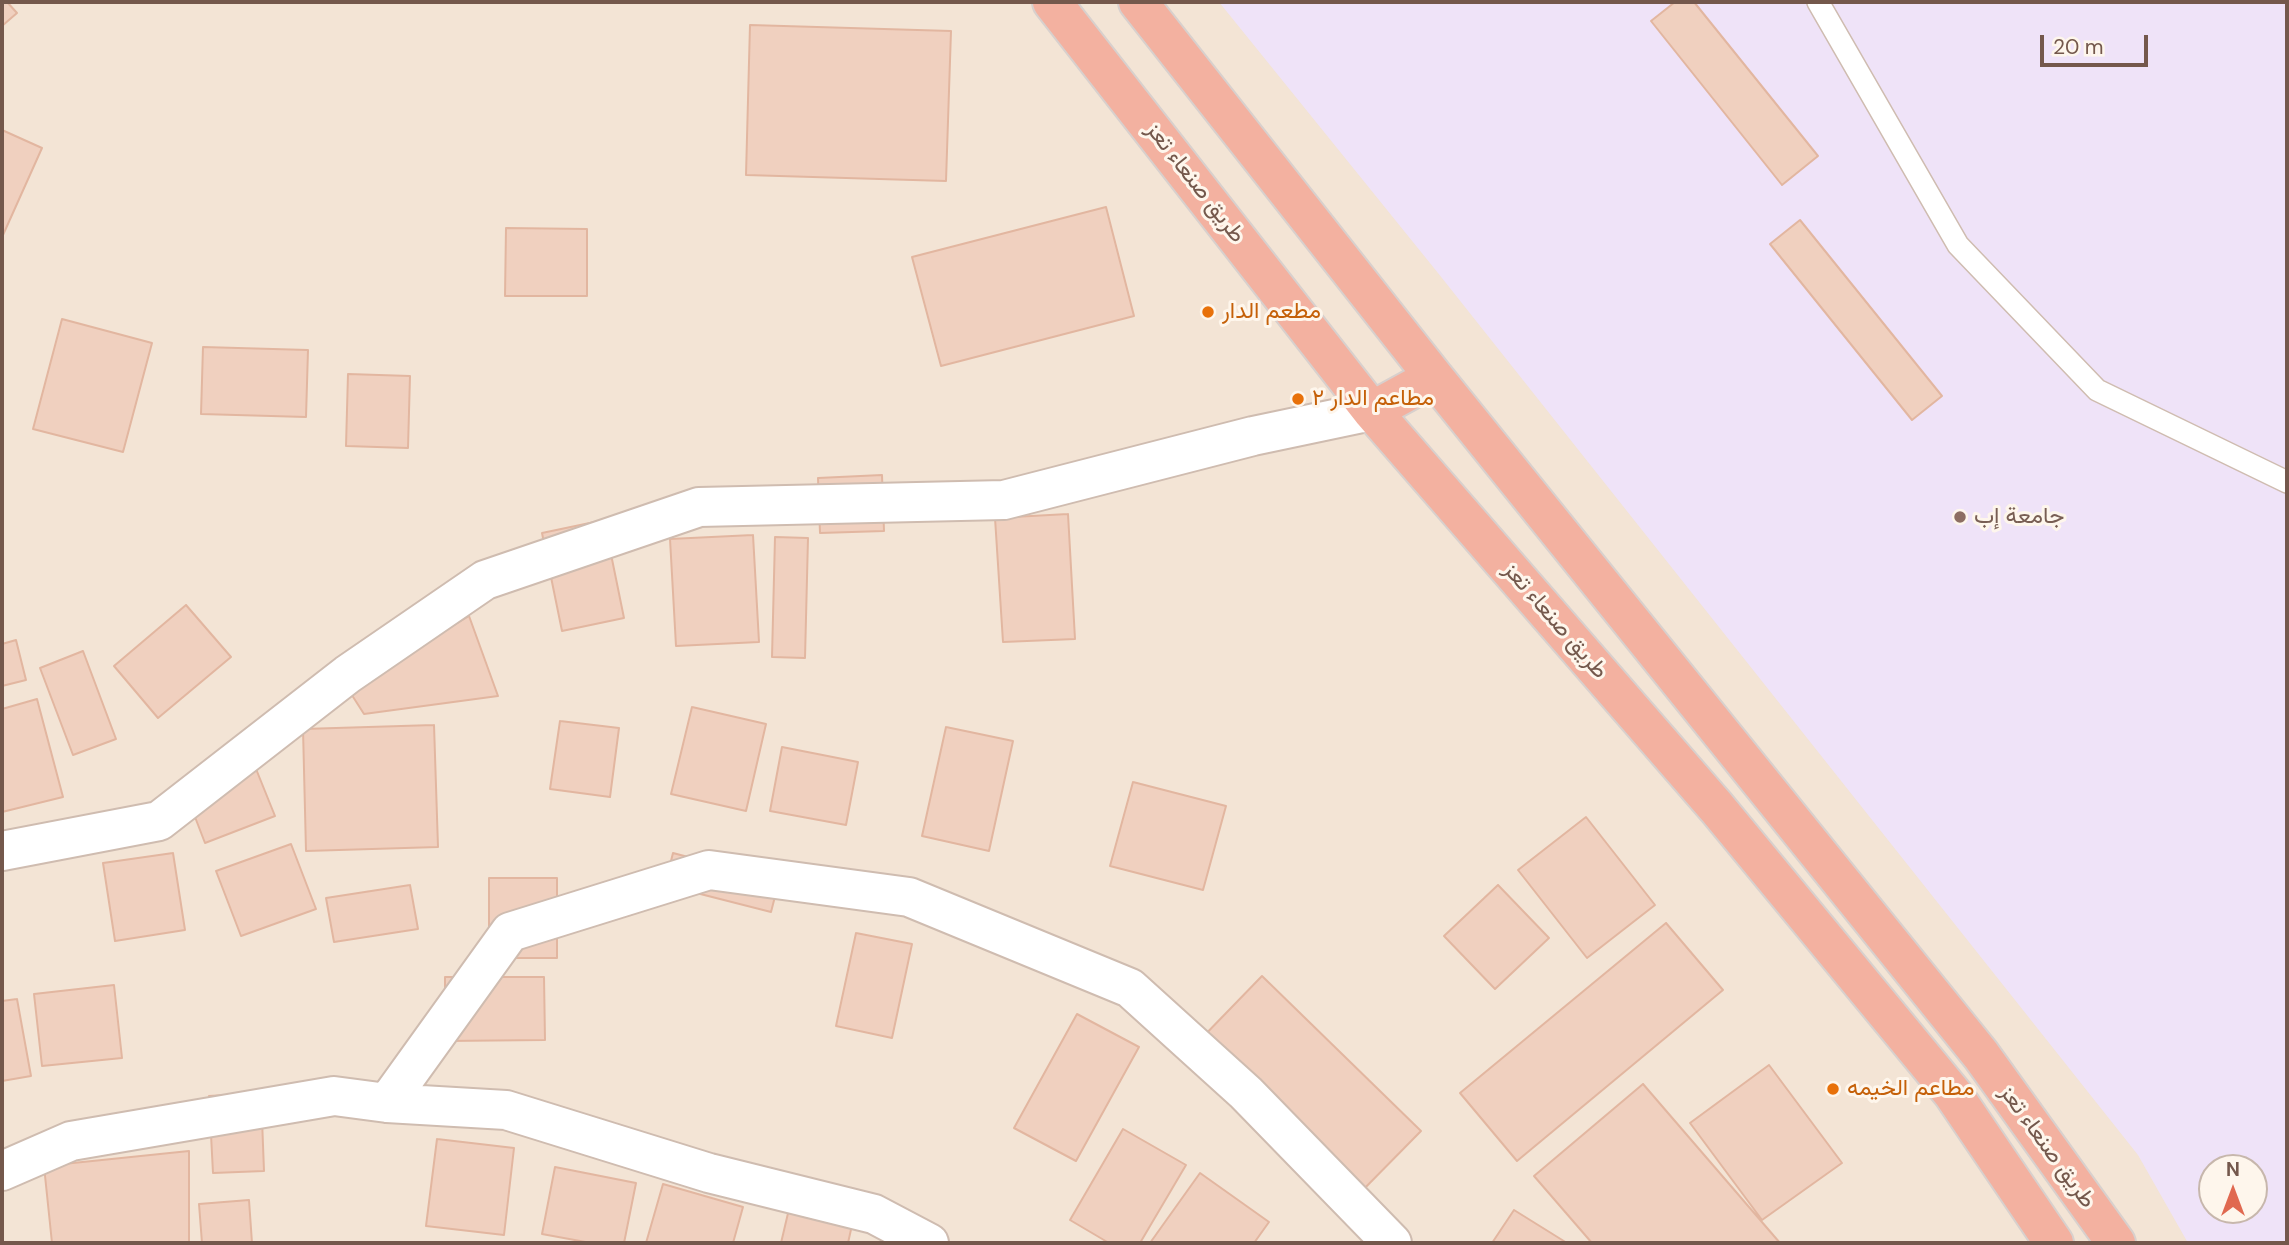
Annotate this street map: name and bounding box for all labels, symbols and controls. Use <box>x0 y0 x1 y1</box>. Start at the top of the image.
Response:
scale bar <box>2044 21 2152 65</box>
text: 20 m <box>2053 33 2104 61</box>
street label: طريق صنعاء تعز <box>1139 117 1251 249</box>
place label: مطعم الدار <box>1222 298 1321 326</box>
marker: مطعم الدار <box>1200 304 1216 320</box>
place label: مطاعم الدار ٢ <box>1312 385 1434 413</box>
marker: مطاعم الدار ٢ <box>1290 391 1306 407</box>
place label: جامعة إب <box>1974 503 2064 531</box>
marker: جامعة إب <box>1952 509 1968 525</box>
street label: طريق صنعاء تعز <box>1497 557 1613 685</box>
place label: مطاعم الخيمه <box>1847 1075 1975 1103</box>
street label: طريق صنعاء تعز <box>1993 1080 2101 1214</box>
marker: مطاعم الخيمه <box>1825 1081 1841 1097</box>
north arrow <box>2198 1154 2268 1224</box>
text: N <box>2226 1157 2240 1182</box>

